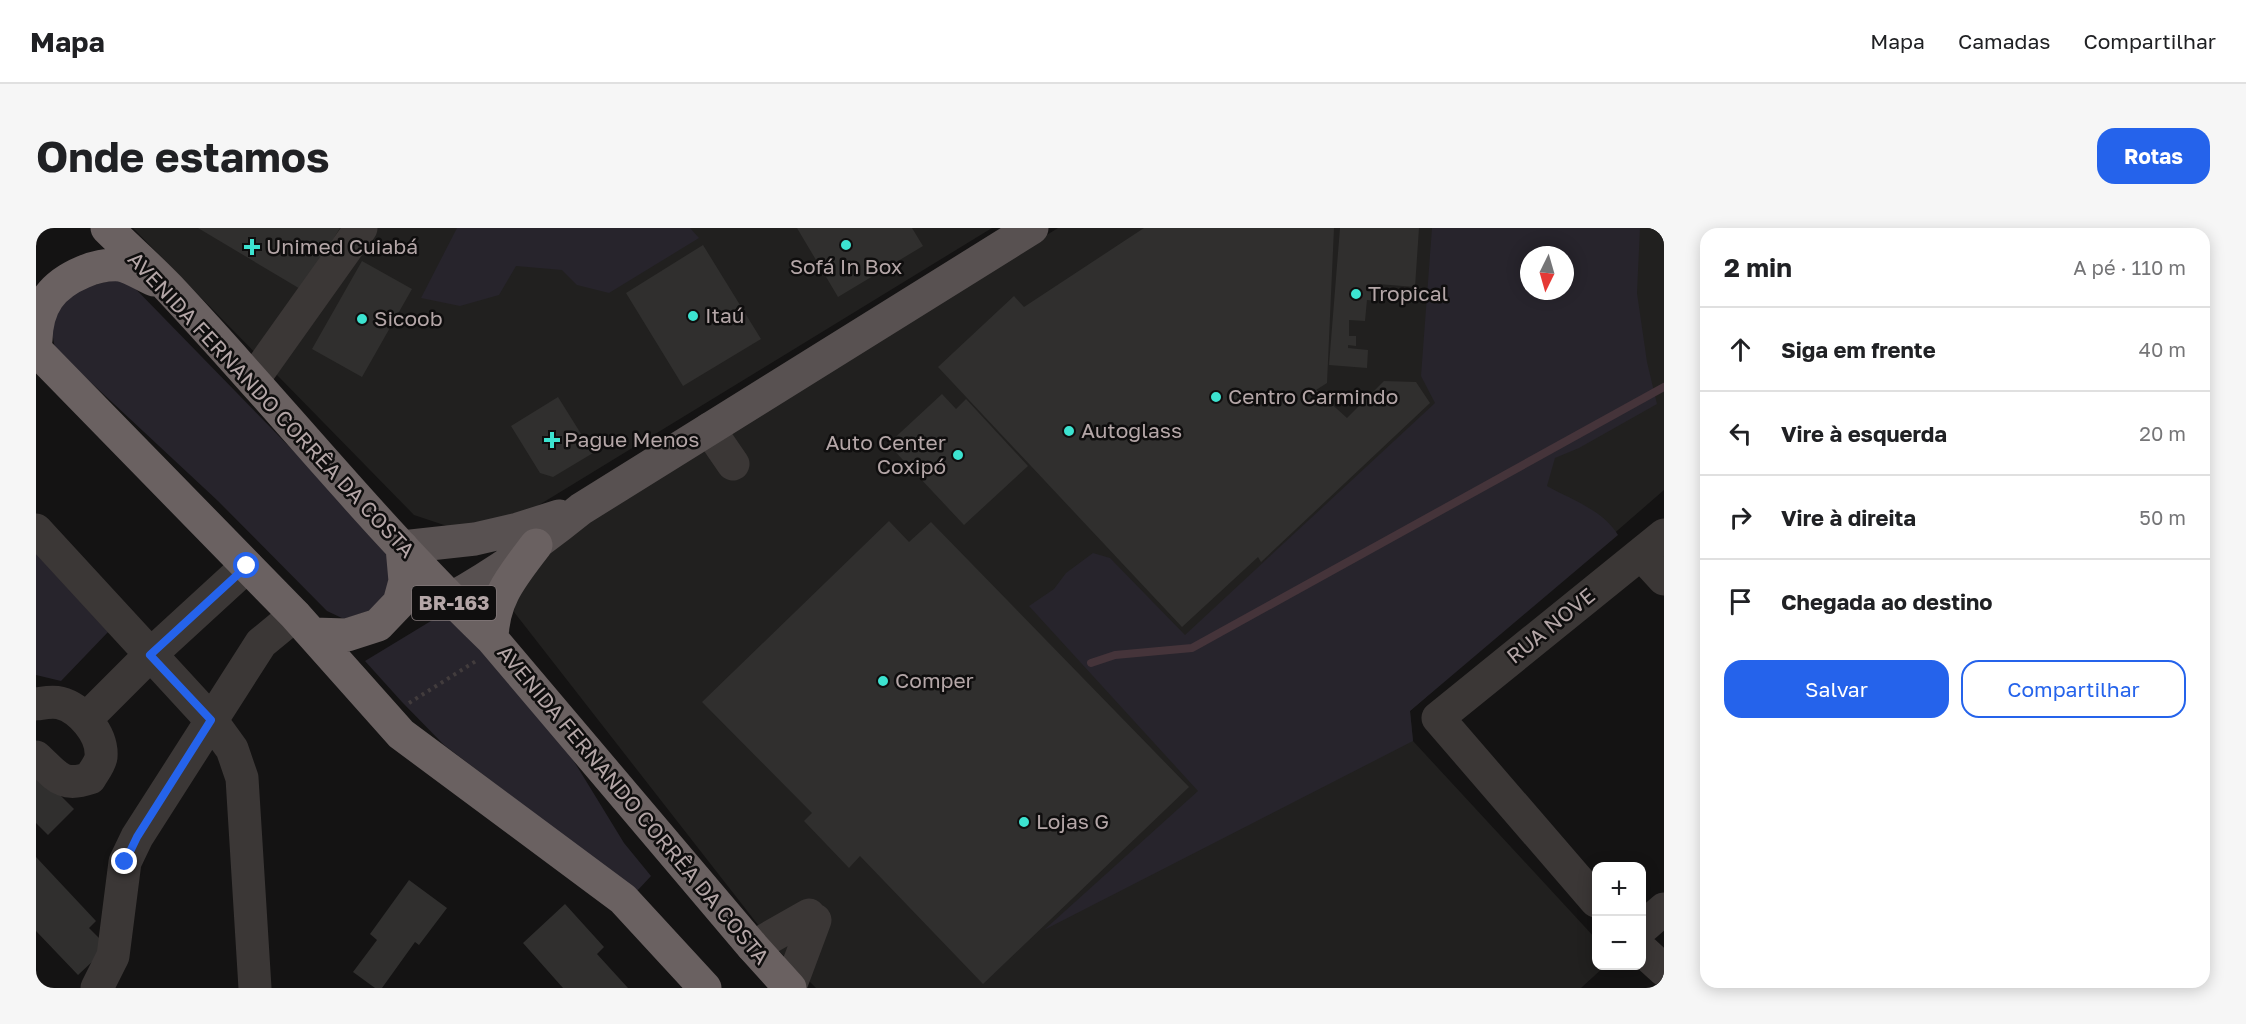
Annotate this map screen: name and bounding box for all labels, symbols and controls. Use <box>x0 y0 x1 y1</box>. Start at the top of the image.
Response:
text: Mapa <box>30 25 105 58</box>
text: Mapa <box>1870 28 1925 54</box>
text: Camadas <box>1958 28 2050 54</box>
text: Compartilhar <box>2083 28 2216 54</box>
button: Rotas <box>2097 128 2210 184</box>
text: Onde estamos <box>36 131 330 181</box>
place label: Unimed Cuiabá <box>266 233 418 259</box>
marker: Unimed Cuiabá <box>243 238 261 256</box>
marker: Sofá In Box <box>839 238 853 252</box>
street label: AVENIDA FERNANDO CORRÊA DA COSTA <box>123 246 421 563</box>
north arrow <box>1520 246 1574 300</box>
text: 2 min <box>1724 252 1792 283</box>
place label: Sofá In Box <box>790 253 903 279</box>
text: A pé · 110 m <box>2073 255 2186 279</box>
place label: Tropical <box>1368 280 1448 306</box>
marker: Tropical <box>1349 287 1363 301</box>
place label: Itaú <box>705 302 745 328</box>
place label: Sicoob <box>374 305 443 331</box>
marker: Itaú <box>686 309 700 323</box>
marker: Sicoob <box>355 312 369 326</box>
icon: ahead <box>1724 333 1757 366</box>
text: Siga em frente <box>1781 336 1936 363</box>
text: 40 m <box>2139 337 2186 361</box>
place label: Centro Carmindo <box>1228 383 1398 409</box>
marker: Centro Carmindo <box>1209 390 1223 404</box>
place label: Autoglass <box>1081 417 1182 443</box>
icon: left <box>1724 417 1757 450</box>
text: Vire à esquerda <box>1781 420 1947 447</box>
text: 20 m <box>2139 421 2186 445</box>
marker: Autoglass <box>1062 424 1076 438</box>
place label: Pague Menos <box>564 426 699 452</box>
place label: Auto Center Coxipó <box>825 429 946 479</box>
marker: Pague Menos <box>545 433 559 447</box>
marker: Auto Center Coxipó <box>951 448 965 462</box>
icon: right <box>1724 501 1757 534</box>
text: Vire à direita <box>1781 504 1916 531</box>
text: 50 m <box>2139 505 2186 529</box>
route start <box>233 552 259 578</box>
street label: RUA NOVE <box>1501 582 1600 669</box>
icon: arrive <box>1724 585 1757 618</box>
road number: BR-163 <box>412 586 496 620</box>
text: Chegada ao destino <box>1781 588 1993 615</box>
street label: AVENIDA FERNANDO CORRÊA DA COSTA <box>492 639 775 969</box>
button: Salvar <box>1724 660 1949 718</box>
button: Compartilhar <box>1961 660 2186 718</box>
place label: Comper <box>895 667 974 693</box>
marker: Comper <box>876 674 890 688</box>
place label: Lojas G <box>1036 808 1109 834</box>
marker: Lojas G <box>1017 815 1031 829</box>
route end <box>111 848 137 874</box>
map controls <box>1592 862 1646 970</box>
button: + <box>1592 862 1646 916</box>
button: − <box>1592 916 1646 970</box>

